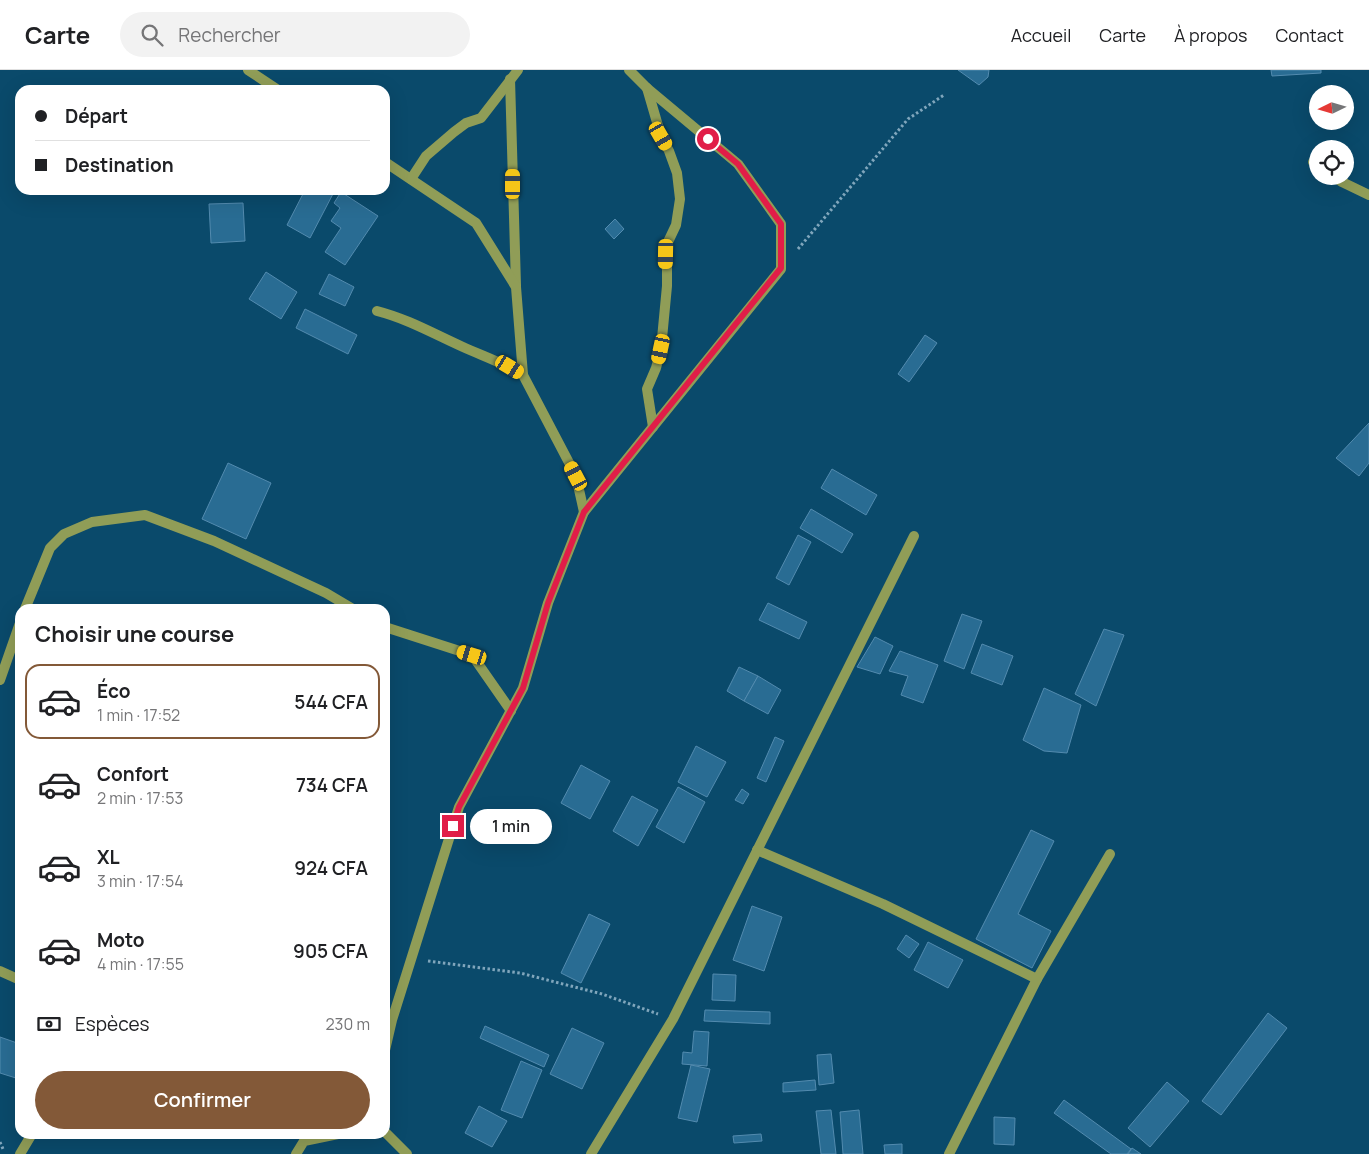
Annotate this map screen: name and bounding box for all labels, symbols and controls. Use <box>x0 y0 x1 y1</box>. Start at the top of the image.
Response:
search box <box>120 12 470 57</box>
text: Carte <box>25 18 90 51</box>
icon: search <box>138 21 166 49</box>
text: Rechercher <box>178 22 281 48</box>
text: Accueil <box>1011 23 1071 47</box>
text: Carte <box>1099 23 1146 47</box>
text: À propos <box>1174 23 1247 47</box>
text: Contact <box>1275 23 1344 47</box>
north arrow <box>1309 85 1354 130</box>
map controls <box>1309 85 1354 185</box>
text: Départ <box>65 103 128 129</box>
car <box>647 119 674 153</box>
route start <box>697 128 719 150</box>
button: locate <box>1309 140 1354 185</box>
text: Destination <box>65 152 174 178</box>
car <box>505 169 520 199</box>
car <box>658 239 673 269</box>
car <box>650 333 671 365</box>
car <box>493 353 526 381</box>
car <box>562 459 589 493</box>
text: Choisir une course <box>35 619 234 649</box>
car <box>455 643 488 667</box>
text: Éco <box>97 678 131 704</box>
icon: car <box>37 679 82 724</box>
text: 544 CFA <box>294 689 368 715</box>
text: 1 min · 17:52 <box>97 704 180 726</box>
text: Confort <box>97 761 169 787</box>
icon: car <box>37 762 82 807</box>
text: 734 CFA <box>296 772 368 798</box>
text: 2 min · 17:53 <box>97 787 183 809</box>
callout: 1 min <box>470 808 553 844</box>
route end <box>442 815 464 837</box>
text: 1 min <box>492 815 530 837</box>
text: XL <box>97 844 120 870</box>
icon: car <box>37 845 82 890</box>
text: 924 CFA <box>294 855 368 881</box>
text: 3 min · 17:54 <box>97 870 184 892</box>
text: Moto <box>97 927 144 953</box>
icon: car <box>37 928 82 973</box>
text: 905 CFA <box>293 938 368 964</box>
text: 4 min · 17:55 <box>97 953 184 975</box>
icon: cash <box>35 1010 63 1038</box>
text: Espèces <box>75 1011 149 1037</box>
text: 230 m <box>326 1013 370 1035</box>
button: Confirmer <box>35 1071 370 1129</box>

